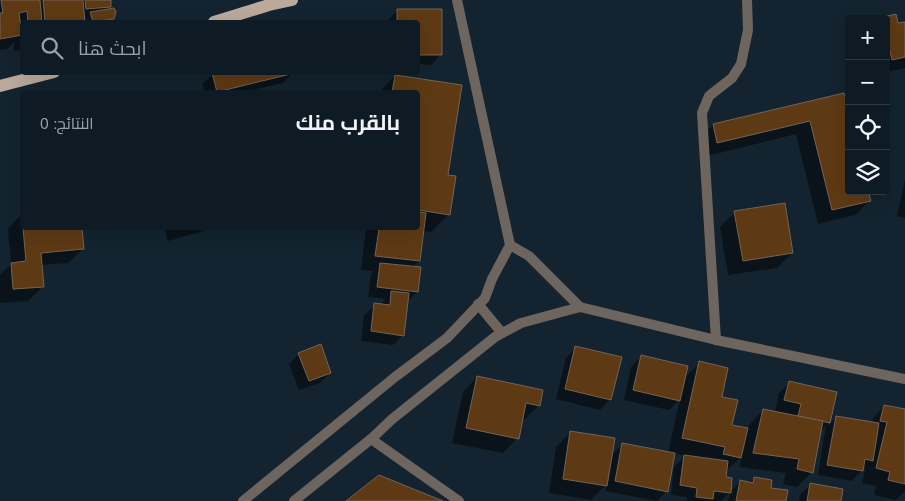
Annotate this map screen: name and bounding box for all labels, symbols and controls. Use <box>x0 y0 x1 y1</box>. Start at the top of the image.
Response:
map controls <box>845 15 890 195</box>
button: + <box>845 15 890 60</box>
search box <box>20 20 420 75</box>
icon: search <box>38 34 66 62</box>
text: ابحث هنا <box>78 36 147 60</box>
button: − <box>845 60 890 105</box>
button: locate <box>845 105 890 150</box>
text: بالقرب منك <box>296 109 400 136</box>
text: النتائج: 0 <box>40 113 94 133</box>
button: layers <box>845 150 890 195</box>

